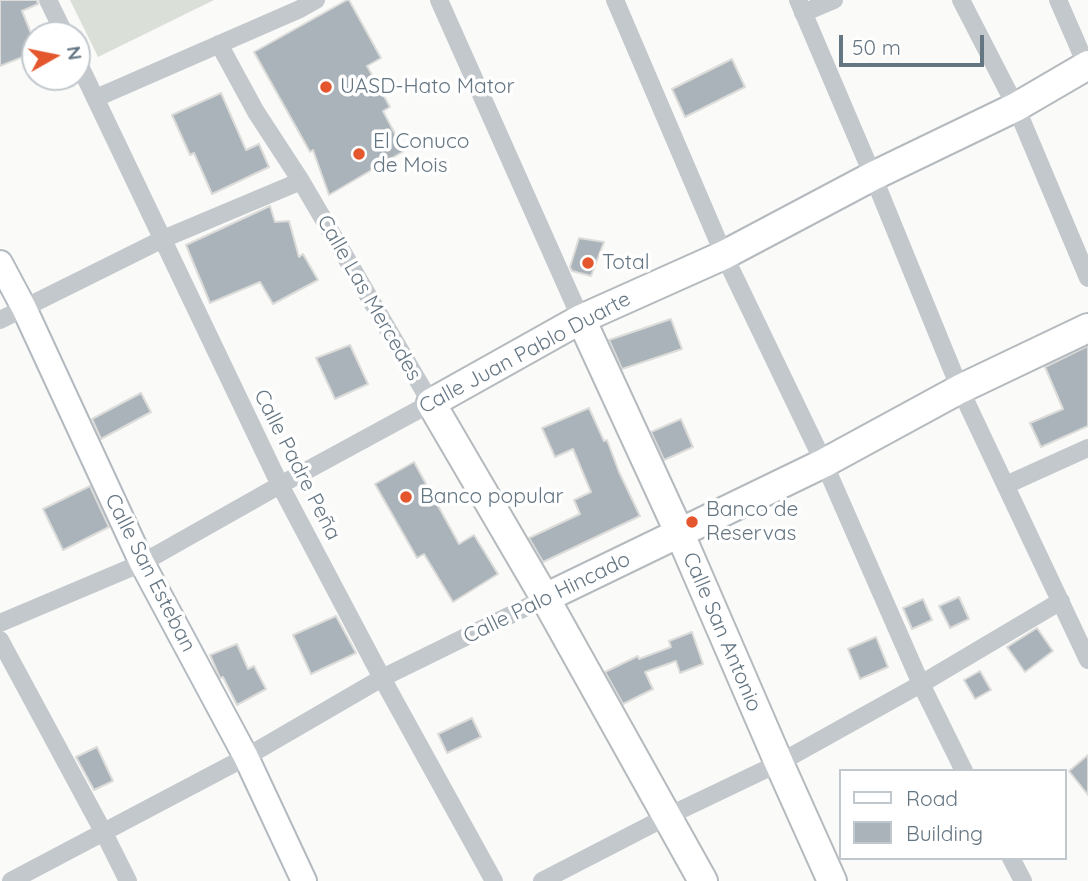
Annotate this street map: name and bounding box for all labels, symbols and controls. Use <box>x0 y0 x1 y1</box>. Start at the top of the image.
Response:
north arrow <box>21 21 91 91</box>
scale bar <box>843 21 988 65</box>
text: 50 m <box>852 34 901 60</box>
text: N <box>62 44 88 62</box>
place label: UASD-Hato Mator <box>340 74 515 100</box>
marker: UASD-Hato Mator <box>318 79 334 95</box>
place label: El Conuco de Mois <box>373 129 470 179</box>
marker: El Conuco de Mois <box>351 146 367 162</box>
street label: Calle Las Mercedes <box>311 211 427 385</box>
place label: Total <box>602 250 650 276</box>
marker: Total <box>580 255 596 271</box>
street label: Calle Juan Pablo Duarte <box>415 287 635 419</box>
street label: Calle Padre Peña <box>248 386 346 544</box>
place label: Banco popular <box>420 484 564 510</box>
marker: Banco popular <box>398 489 414 505</box>
street label: Calle San Esteban <box>99 490 201 656</box>
place label: Banco de Reservas <box>706 497 798 547</box>
marker: Banco de Reservas <box>684 514 700 530</box>
street label: Calle Palo Hincado <box>459 547 635 649</box>
street label: Calle San Antonio <box>677 549 767 715</box>
legend <box>839 769 1067 860</box>
text: Road <box>906 785 958 811</box>
text: Building <box>906 820 983 846</box>

